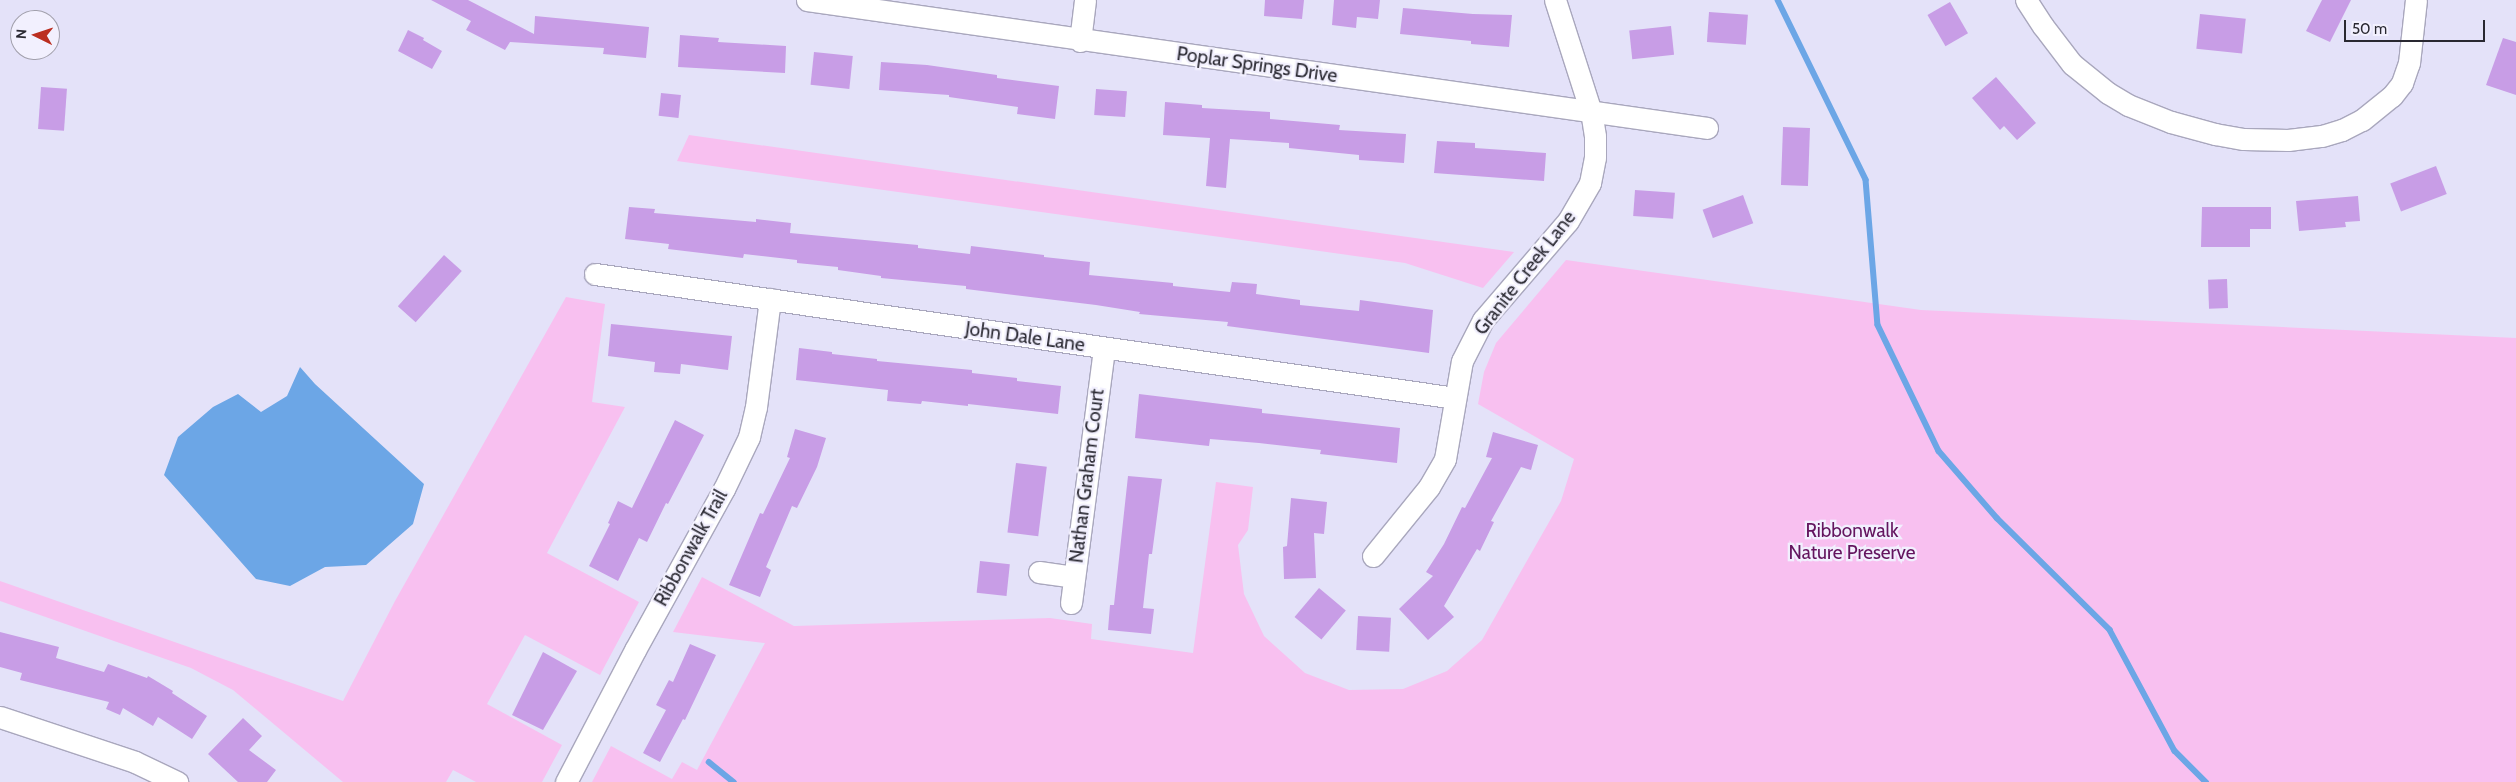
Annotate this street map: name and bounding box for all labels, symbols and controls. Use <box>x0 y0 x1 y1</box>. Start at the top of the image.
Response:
north arrow <box>10 10 60 60</box>
scale bar <box>2346 10 2487 42</box>
text: 50 m <box>2352 20 2387 38</box>
text: N <box>12 28 30 40</box>
street label: Poplar Springs Drive <box>1175 42 1339 88</box>
street label: Granite Creek Lane <box>1469 206 1581 340</box>
street label: John Dale Lane <box>964 317 1086 357</box>
street label: Nathan Graham Court <box>1065 388 1109 564</box>
street label: Ribbonwalk Trail <box>650 486 732 610</box>
park label: Ribbonwalk Nature Preserve <box>1789 520 1915 564</box>

